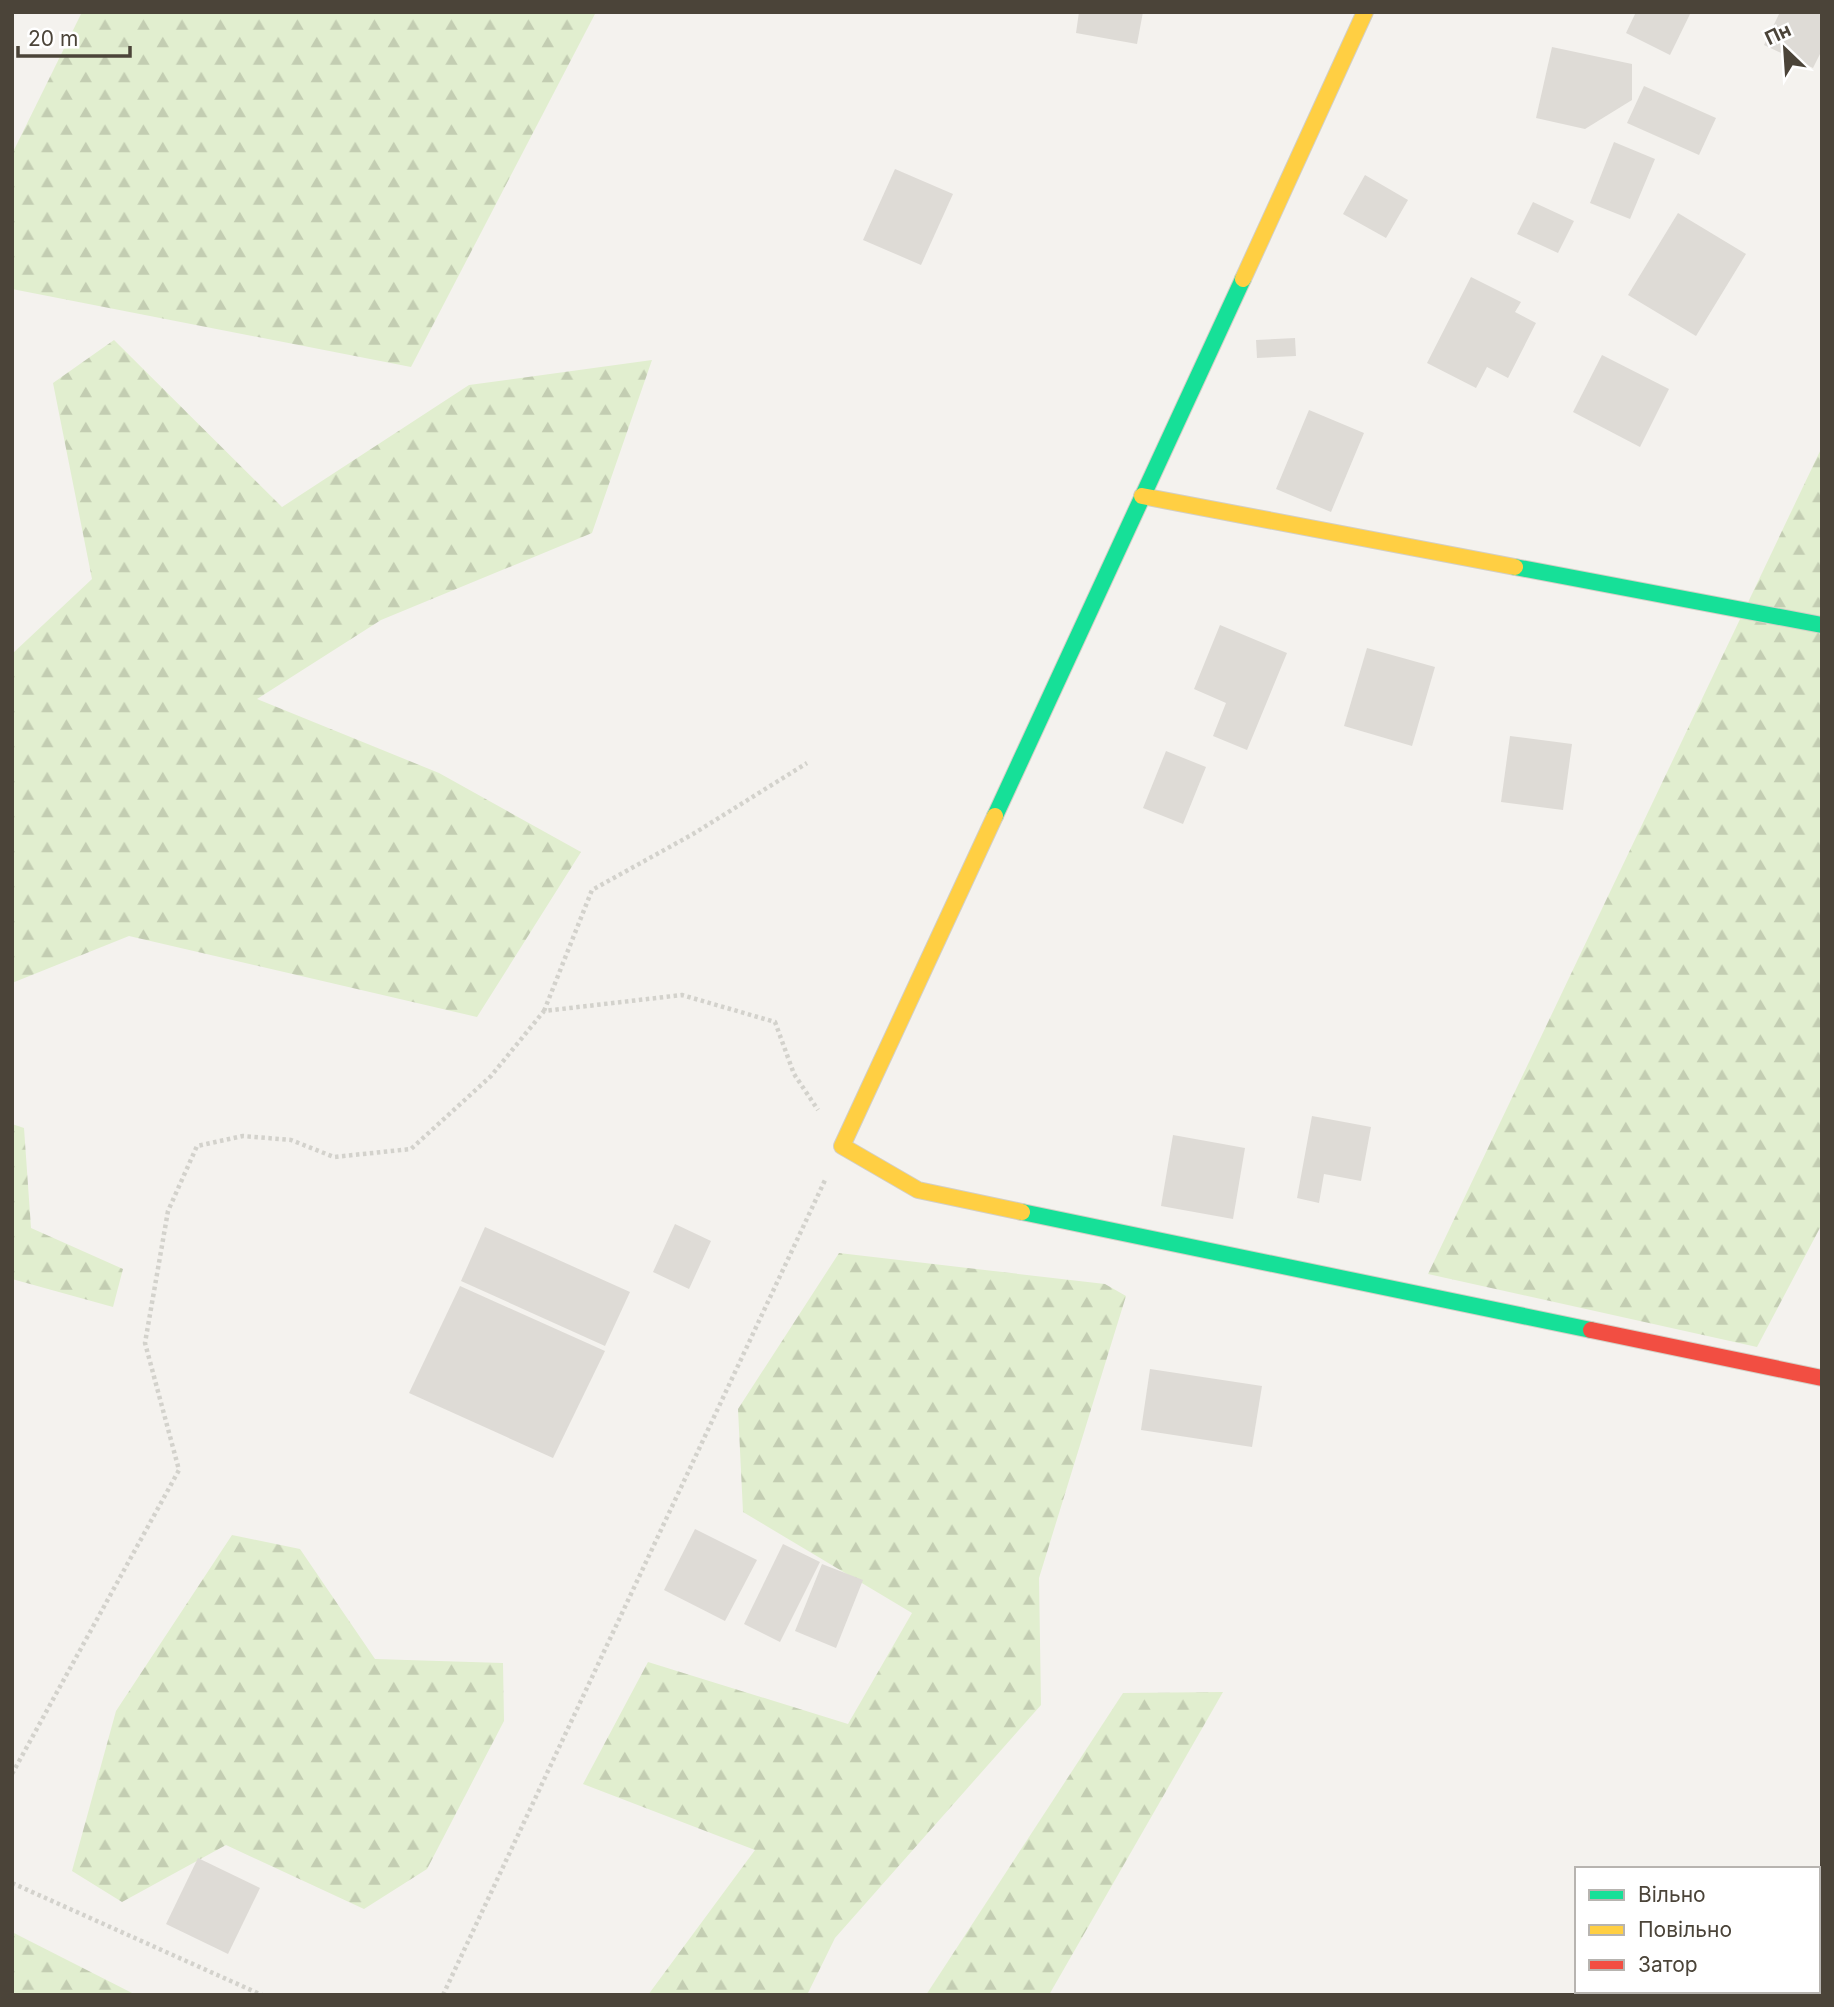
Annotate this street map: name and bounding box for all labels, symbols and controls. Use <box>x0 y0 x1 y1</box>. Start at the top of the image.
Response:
scale bar <box>18 14 130 58</box>
north arrow <box>1750 14 1820 84</box>
text: Пн <box>1761 18 1795 50</box>
text: 20 m <box>28 26 78 51</box>
legend <box>1575 1867 1820 1993</box>
text: Вільно <box>1638 1882 1706 1907</box>
text: Повільно <box>1638 1917 1732 1942</box>
text: Затор <box>1638 1952 1698 1977</box>

